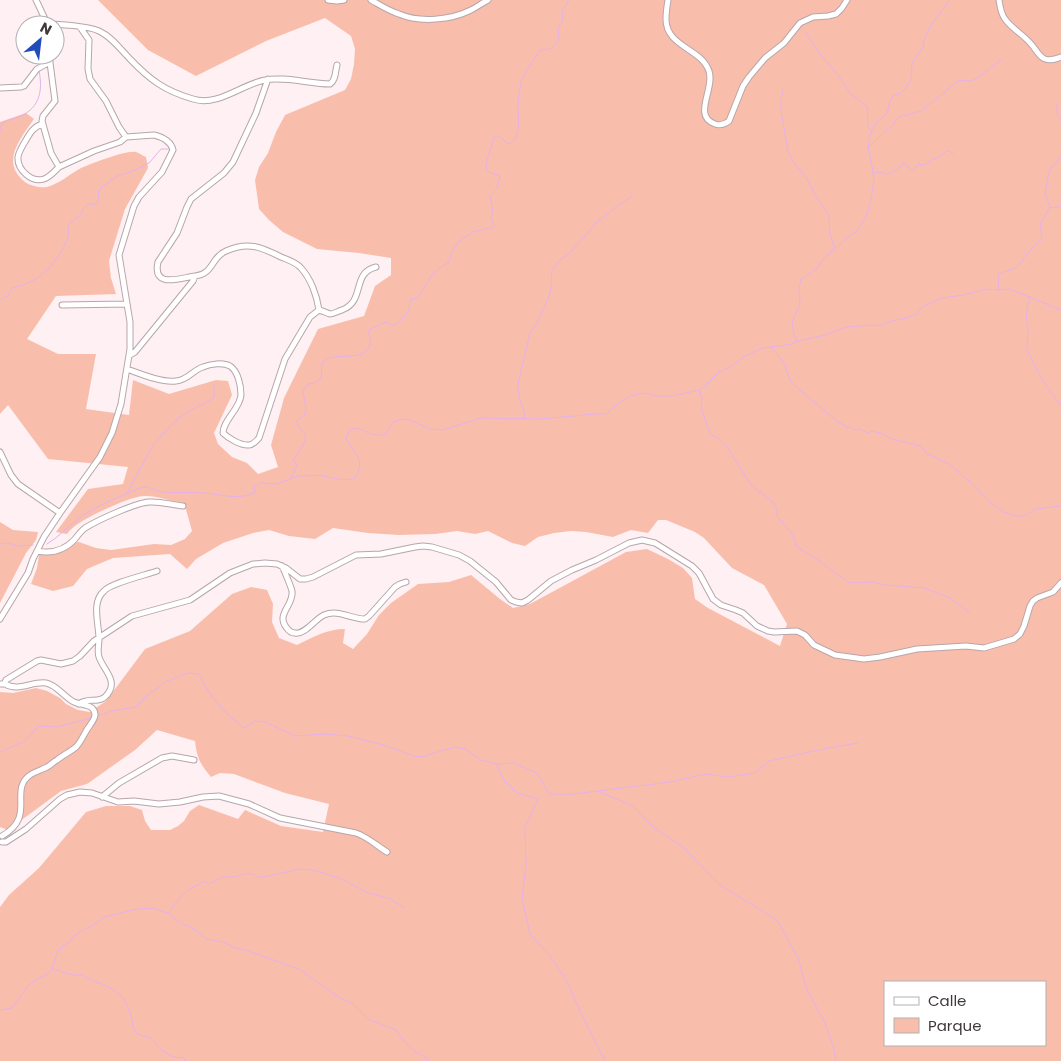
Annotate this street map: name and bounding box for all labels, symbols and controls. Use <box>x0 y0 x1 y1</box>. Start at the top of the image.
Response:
north arrow <box>15 15 65 65</box>
text: N <box>37 17 55 40</box>
legend <box>884 981 1046 1046</box>
text: Calle <box>928 990 966 1011</box>
text: Parque <box>928 1015 981 1036</box>

